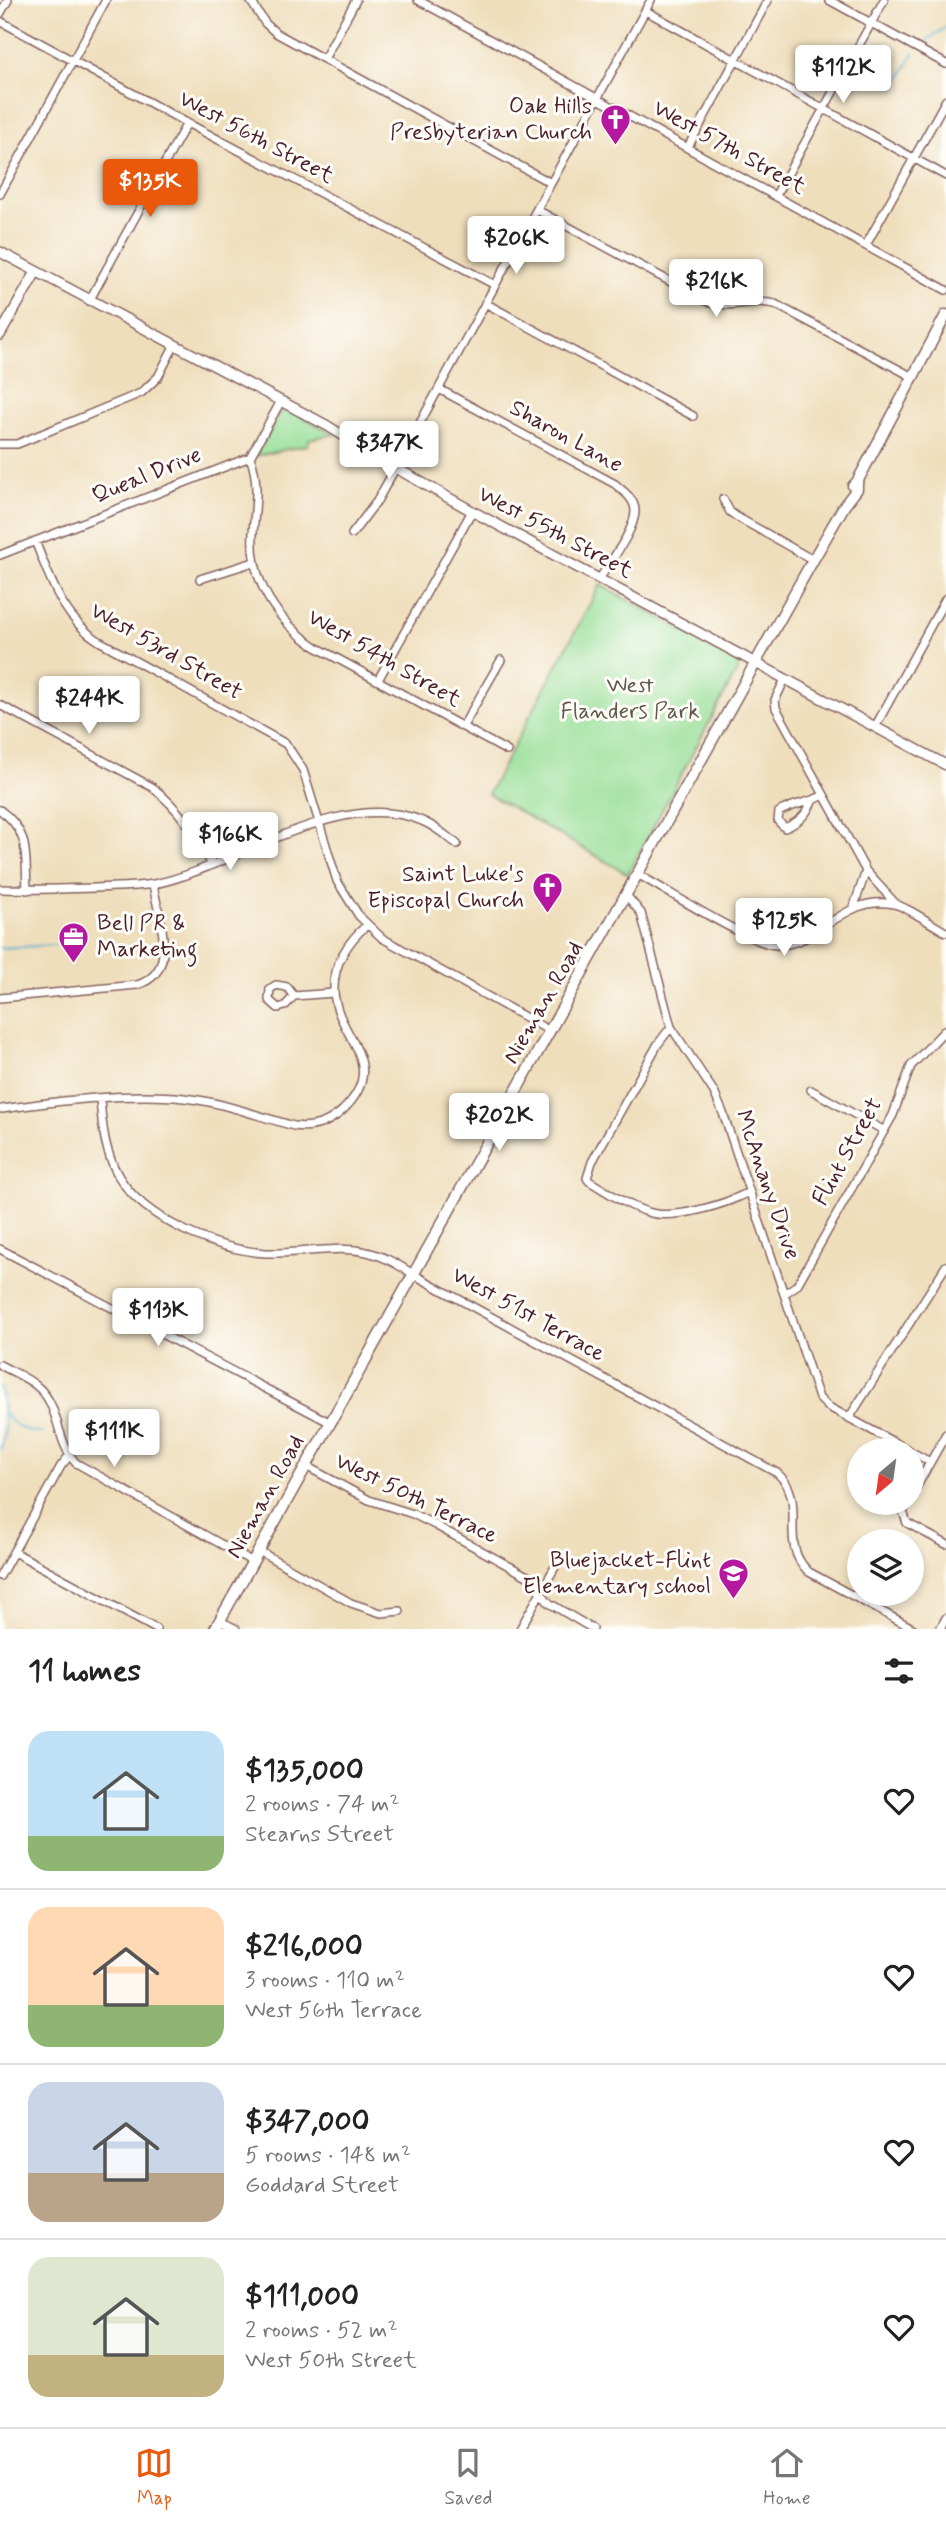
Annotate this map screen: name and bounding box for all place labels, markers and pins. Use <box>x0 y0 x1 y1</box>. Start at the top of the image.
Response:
pin: $112K <box>794 46 892 105</box>
place label: Oak Hills Presbyterian Church <box>390 92 592 148</box>
church icon: Oak Hills Presbyterian Church <box>598 103 632 147</box>
pin: $135K <box>101 160 199 219</box>
pin: $206K <box>467 216 565 276</box>
pin: $216K <box>667 260 765 319</box>
pin: $347K <box>340 421 438 481</box>
pin: $244K <box>40 676 138 736</box>
pin: $166K <box>181 812 279 872</box>
place label: Saint Luke's Episcopal Church <box>367 860 524 916</box>
church icon: Saint Luke's Episcopal Church <box>530 871 564 915</box>
pin: $125K <box>735 898 833 958</box>
place label: Bell PR & Marketing <box>97 909 198 967</box>
office icon: Bell PR & Marketing <box>57 920 91 964</box>
pin: $202K <box>450 1094 548 1153</box>
pin: $113K <box>109 1288 207 1348</box>
pin: $111K <box>65 1410 163 1469</box>
place label: Bluejacket-Flint Elementary school <box>522 1546 711 1602</box>
school or university icon: Bluejacket-Flint Elementary school <box>717 1557 751 1601</box>

